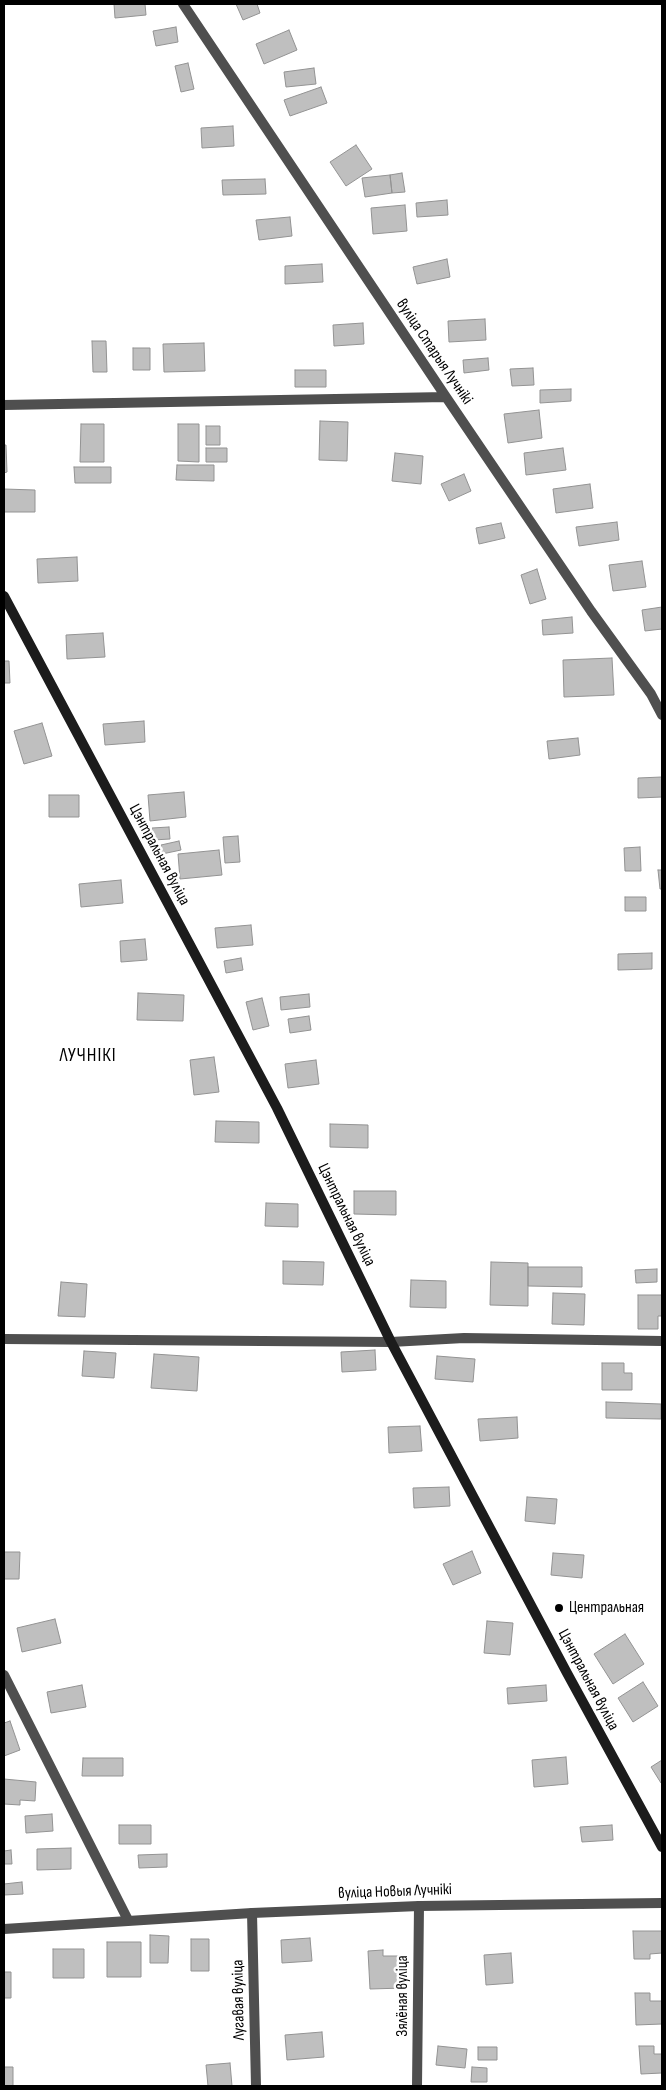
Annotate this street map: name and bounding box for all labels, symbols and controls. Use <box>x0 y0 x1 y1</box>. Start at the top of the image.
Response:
street label: вуліца Старыя Лучнікі <box>392 296 476 408</box>
street label: Цэнтральная вуліца <box>124 801 194 909</box>
district label: ЛУЧНІКІ <box>59 1045 117 1067</box>
street label: Цэнтральная вуліца <box>313 1161 379 1269</box>
place label: Центральная <box>569 1598 644 1618</box>
marker: Центральная <box>553 1602 565 1614</box>
street label: Цэнтральная вуліца <box>553 1626 623 1734</box>
street label: вуліца Новыя Лучнікі <box>338 1880 452 1904</box>
street label: Зялёная вуліца <box>393 1955 413 2037</box>
street label: Лугавая вуліца <box>229 1960 249 2040</box>

